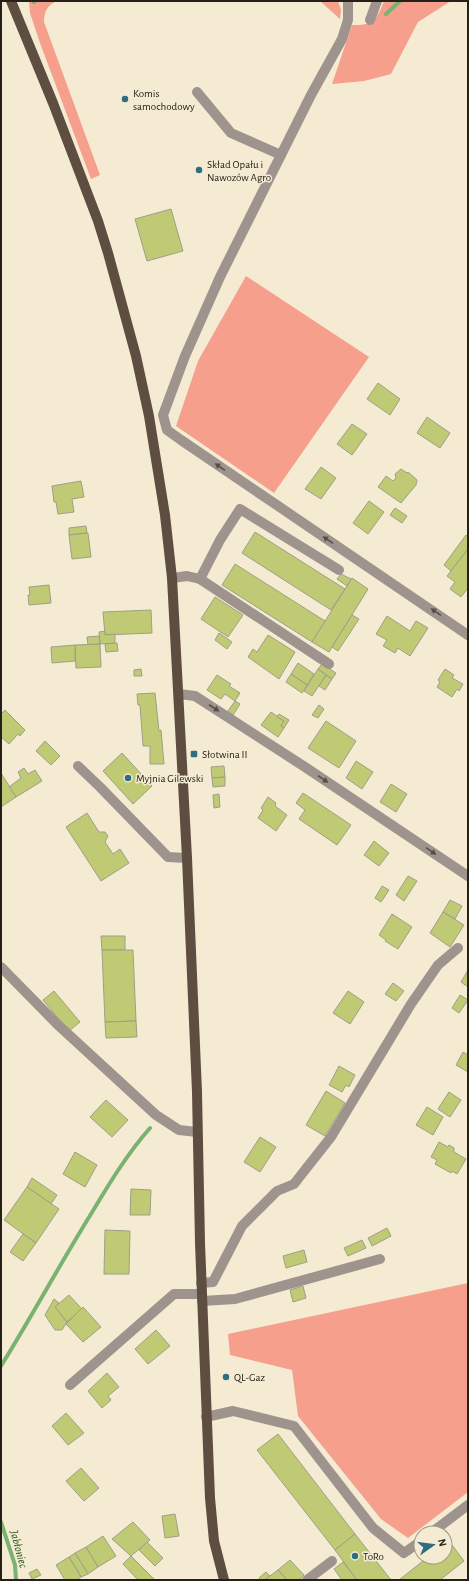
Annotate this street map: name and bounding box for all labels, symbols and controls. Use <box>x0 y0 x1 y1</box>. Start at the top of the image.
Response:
place label: Komis samochodowy <box>133 88 195 112</box>
marker: Komis samochodowy <box>120 94 130 104</box>
place label: Skład Opału i Nawozów Agro <box>207 159 271 183</box>
marker: Skład Opału i Nawozów Agro <box>194 165 204 175</box>
one-way arrow <box>215 463 225 471</box>
one-way arrow <box>323 536 333 544</box>
one-way arrow <box>431 608 441 616</box>
one-way arrow <box>209 704 219 712</box>
marker: Słotwina II <box>189 749 199 759</box>
place label: Słotwina II <box>202 749 248 760</box>
marker: Myjnia Gilewski <box>123 773 133 783</box>
place label: Myjnia Gilewski <box>136 773 204 784</box>
one-way arrow <box>318 775 328 783</box>
one-way arrow <box>426 847 436 855</box>
marker: QL-Gaz <box>221 1372 231 1382</box>
place label: QL-Gaz <box>234 1372 266 1383</box>
north arrow <box>413 1525 453 1565</box>
water label: Jabłoniec <box>8 1528 30 1570</box>
text: N <box>436 1538 448 1548</box>
marker: ToRo <box>350 1551 360 1561</box>
place label: ToRo <box>363 1551 384 1562</box>

